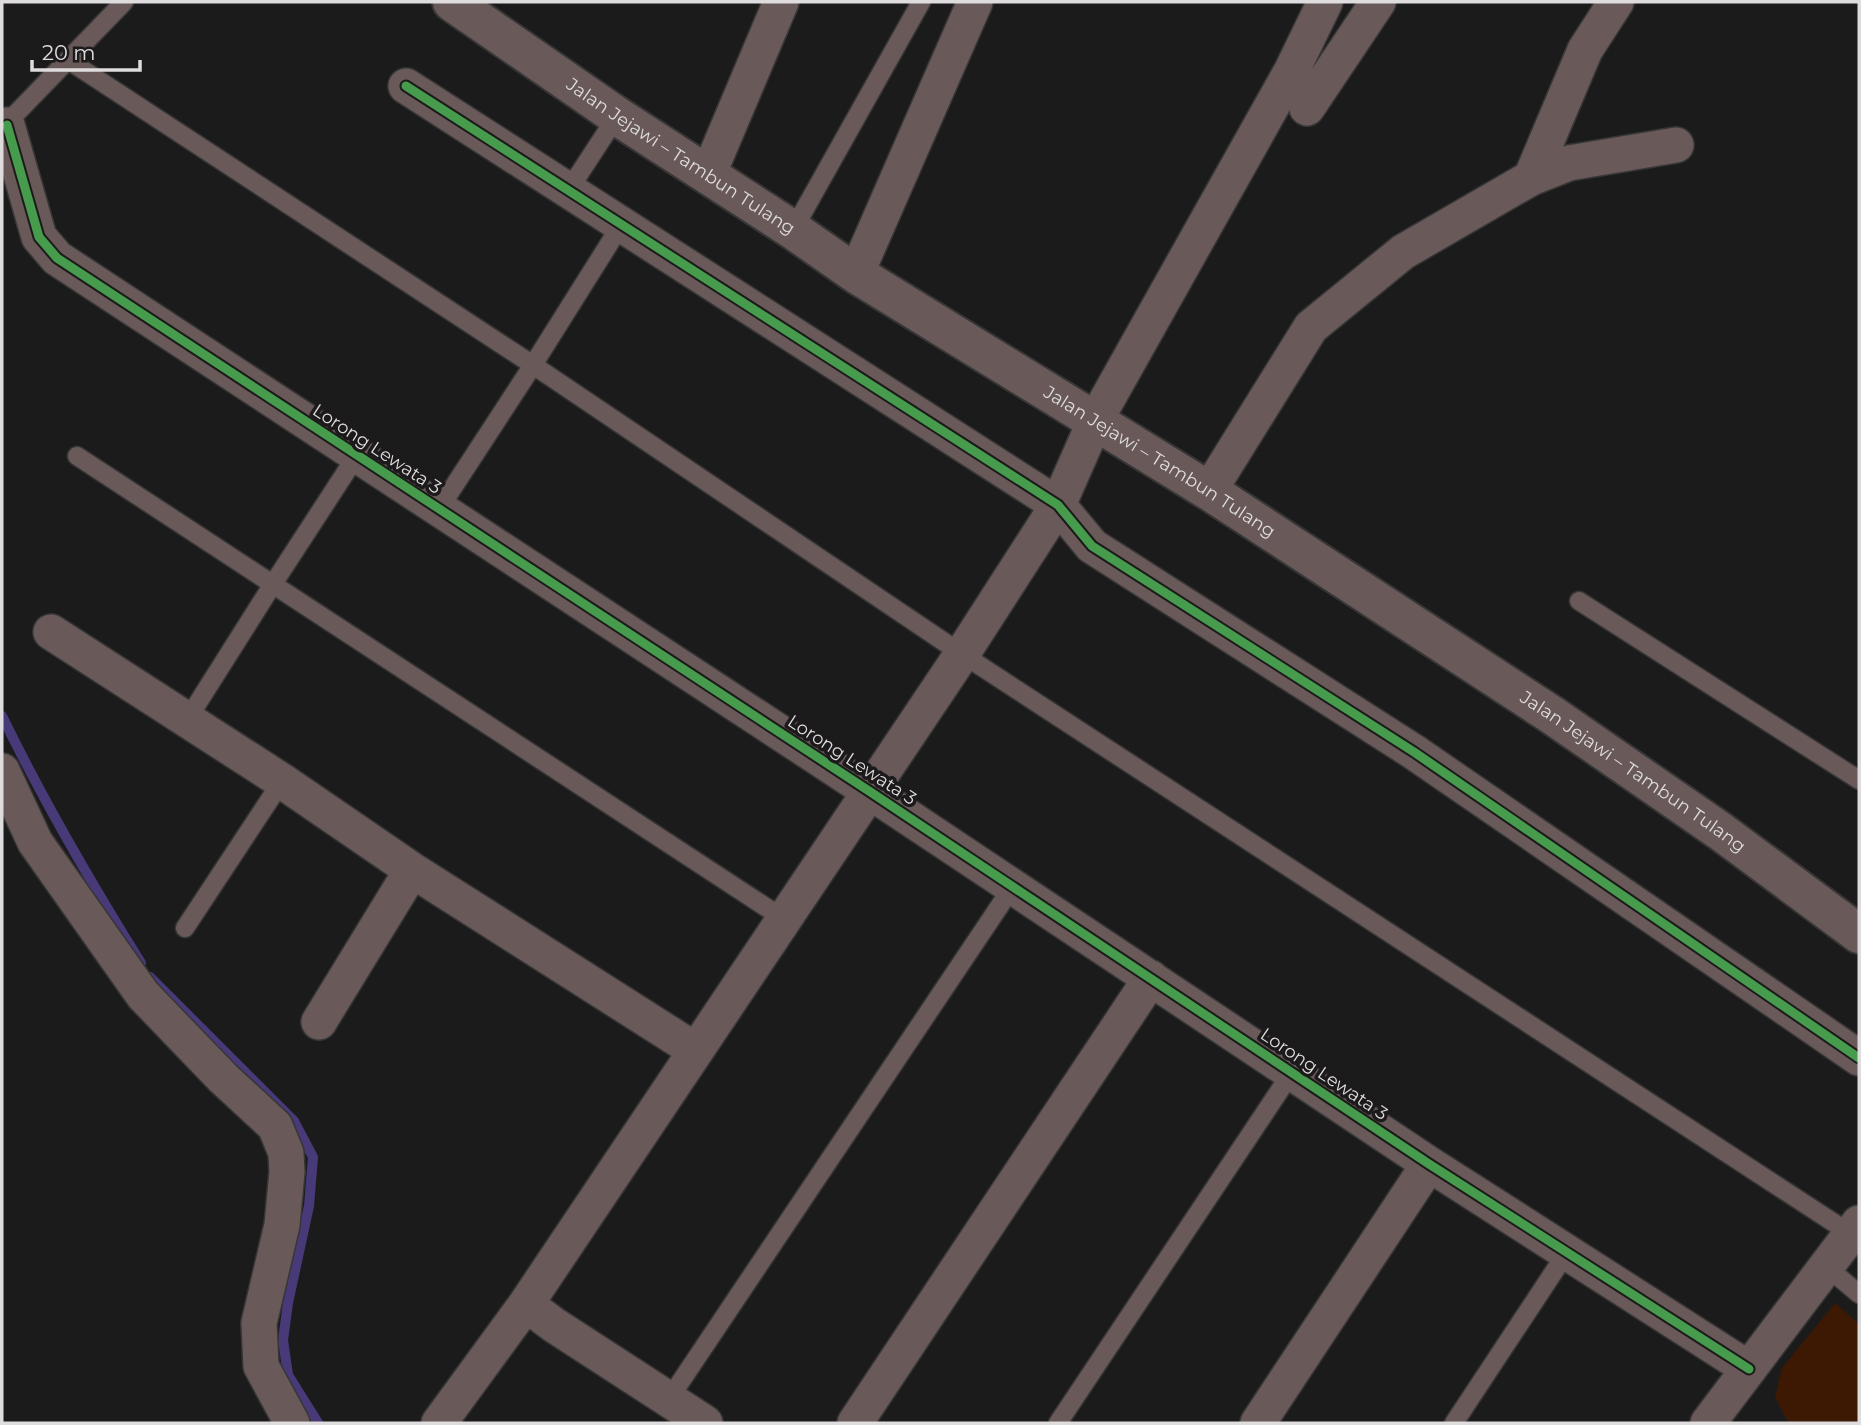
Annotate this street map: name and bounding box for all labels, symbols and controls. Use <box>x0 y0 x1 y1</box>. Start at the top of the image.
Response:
scale bar <box>32 28 140 72</box>
text: 20 m <box>42 40 96 65</box>
street label: Jalan Jejawi – Tambun Tulang <box>561 73 799 239</box>
street label: Jalan Jejawi – Tambun Tulang <box>1039 381 1280 542</box>
street label: Lorong Lewata 3 <box>309 399 445 499</box>
street label: Jalan Jejawi – Tambun Tulang <box>1515 686 1750 857</box>
street label: Lorong Lewata 3 <box>784 710 920 810</box>
street label: Lorong Lewata 3 <box>1256 1023 1392 1125</box>

